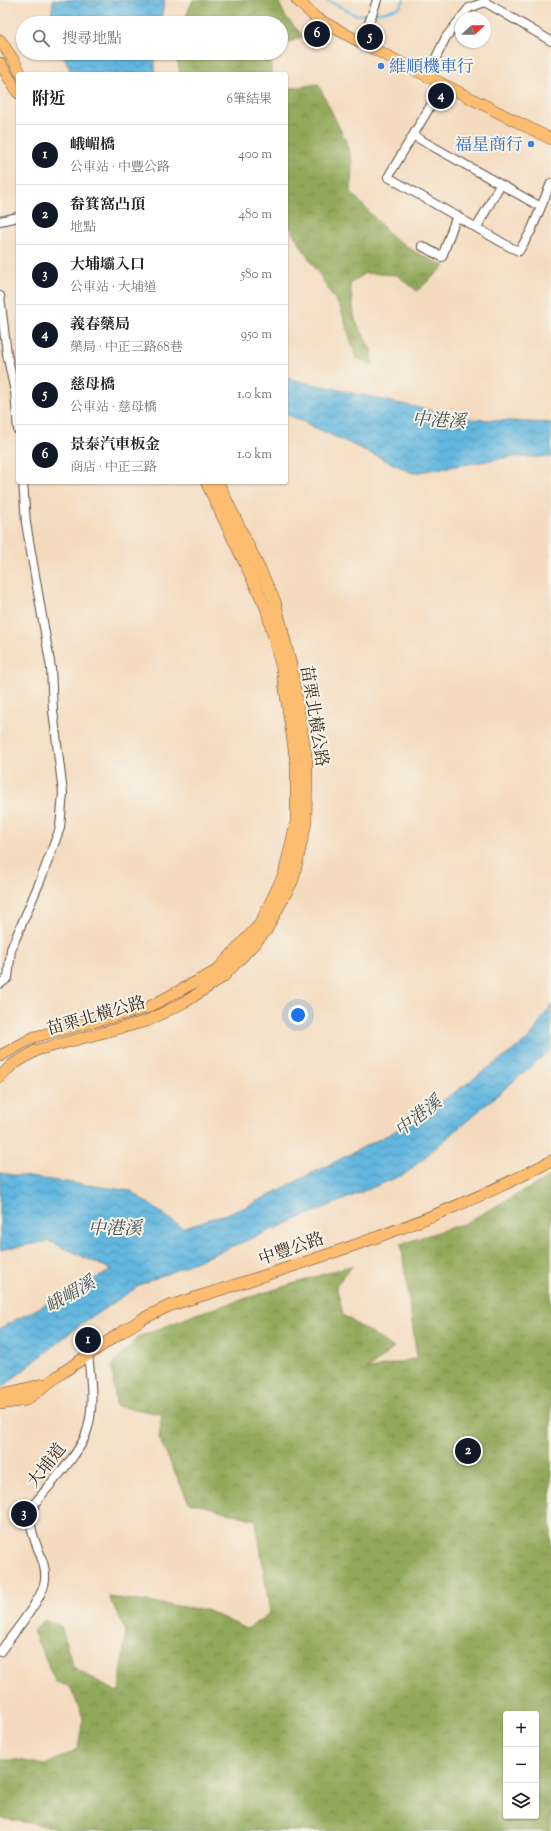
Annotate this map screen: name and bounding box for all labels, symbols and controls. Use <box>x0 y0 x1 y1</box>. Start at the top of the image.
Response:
north arrow <box>455 12 491 48</box>
search box <box>16 16 288 60</box>
pin: 6 <box>304 19 330 49</box>
pin: 5 <box>357 22 383 52</box>
icon: search <box>30 27 52 49</box>
text: 搜尋地點 <box>62 29 122 50</box>
place label: 維順機車行 <box>389 56 474 80</box>
marker: 維順機車行 <box>376 61 386 71</box>
pin: 4 <box>428 81 454 111</box>
text: 附近 <box>32 88 66 112</box>
text: 6筆結果 <box>227 91 272 109</box>
place label: 福星商行 <box>455 134 523 158</box>
text: 峨嵋橋 <box>70 135 115 156</box>
marker: 福星商行 <box>526 139 536 149</box>
text: 1 <box>43 146 47 164</box>
text: 400 m <box>238 146 272 164</box>
text: 公車站 · 中豐公路 <box>70 159 170 177</box>
text: 畚箕窩凸頂 <box>70 195 145 216</box>
text: 2 <box>42 206 48 224</box>
text: 480 m <box>239 206 272 224</box>
text: 地點 <box>70 219 96 237</box>
text: 大埔壩入口 <box>70 255 145 276</box>
text: 3 <box>42 266 48 284</box>
text: 580 m <box>241 266 272 284</box>
text: 公車站 · 大埔道 <box>70 279 157 297</box>
text: 義春藥局 <box>70 315 130 336</box>
text: 4 <box>42 326 48 344</box>
text: 950 m <box>241 326 272 344</box>
text: 藥局 · 中正三路68巷 <box>70 339 183 357</box>
text: 慈母橋 <box>70 375 115 396</box>
text: 5 <box>43 386 47 404</box>
text: 1.0 km <box>237 386 272 404</box>
text: 公車站 · 慈母橋 <box>70 399 157 417</box>
water label: 中港溪 <box>411 408 469 436</box>
text: 景泰汽車板金 <box>70 435 160 456</box>
text: 6 <box>42 446 48 464</box>
text: 1.0 km <box>237 446 272 464</box>
text: 商店 · 中正三路 <box>70 459 157 477</box>
street label: 苗栗北橫公路 <box>293 664 333 769</box>
street label: 苗栗北橫公路 <box>44 991 149 1043</box>
your location <box>288 1005 308 1025</box>
water label: 中港溪 <box>390 1089 450 1144</box>
water label: 中港溪 <box>88 1217 144 1243</box>
street label: 中豐公路 <box>256 1227 328 1272</box>
water label: 峨嵋溪 <box>41 1270 103 1320</box>
pin: 1 <box>75 1325 101 1355</box>
pin: 2 <box>455 1436 481 1466</box>
street label: 大埔道 <box>22 1439 73 1494</box>
pin: 3 <box>11 1499 37 1529</box>
map controls <box>503 1711 539 1819</box>
button: + <box>503 1711 539 1747</box>
button: − <box>503 1747 539 1783</box>
button: layers <box>503 1783 539 1819</box>

